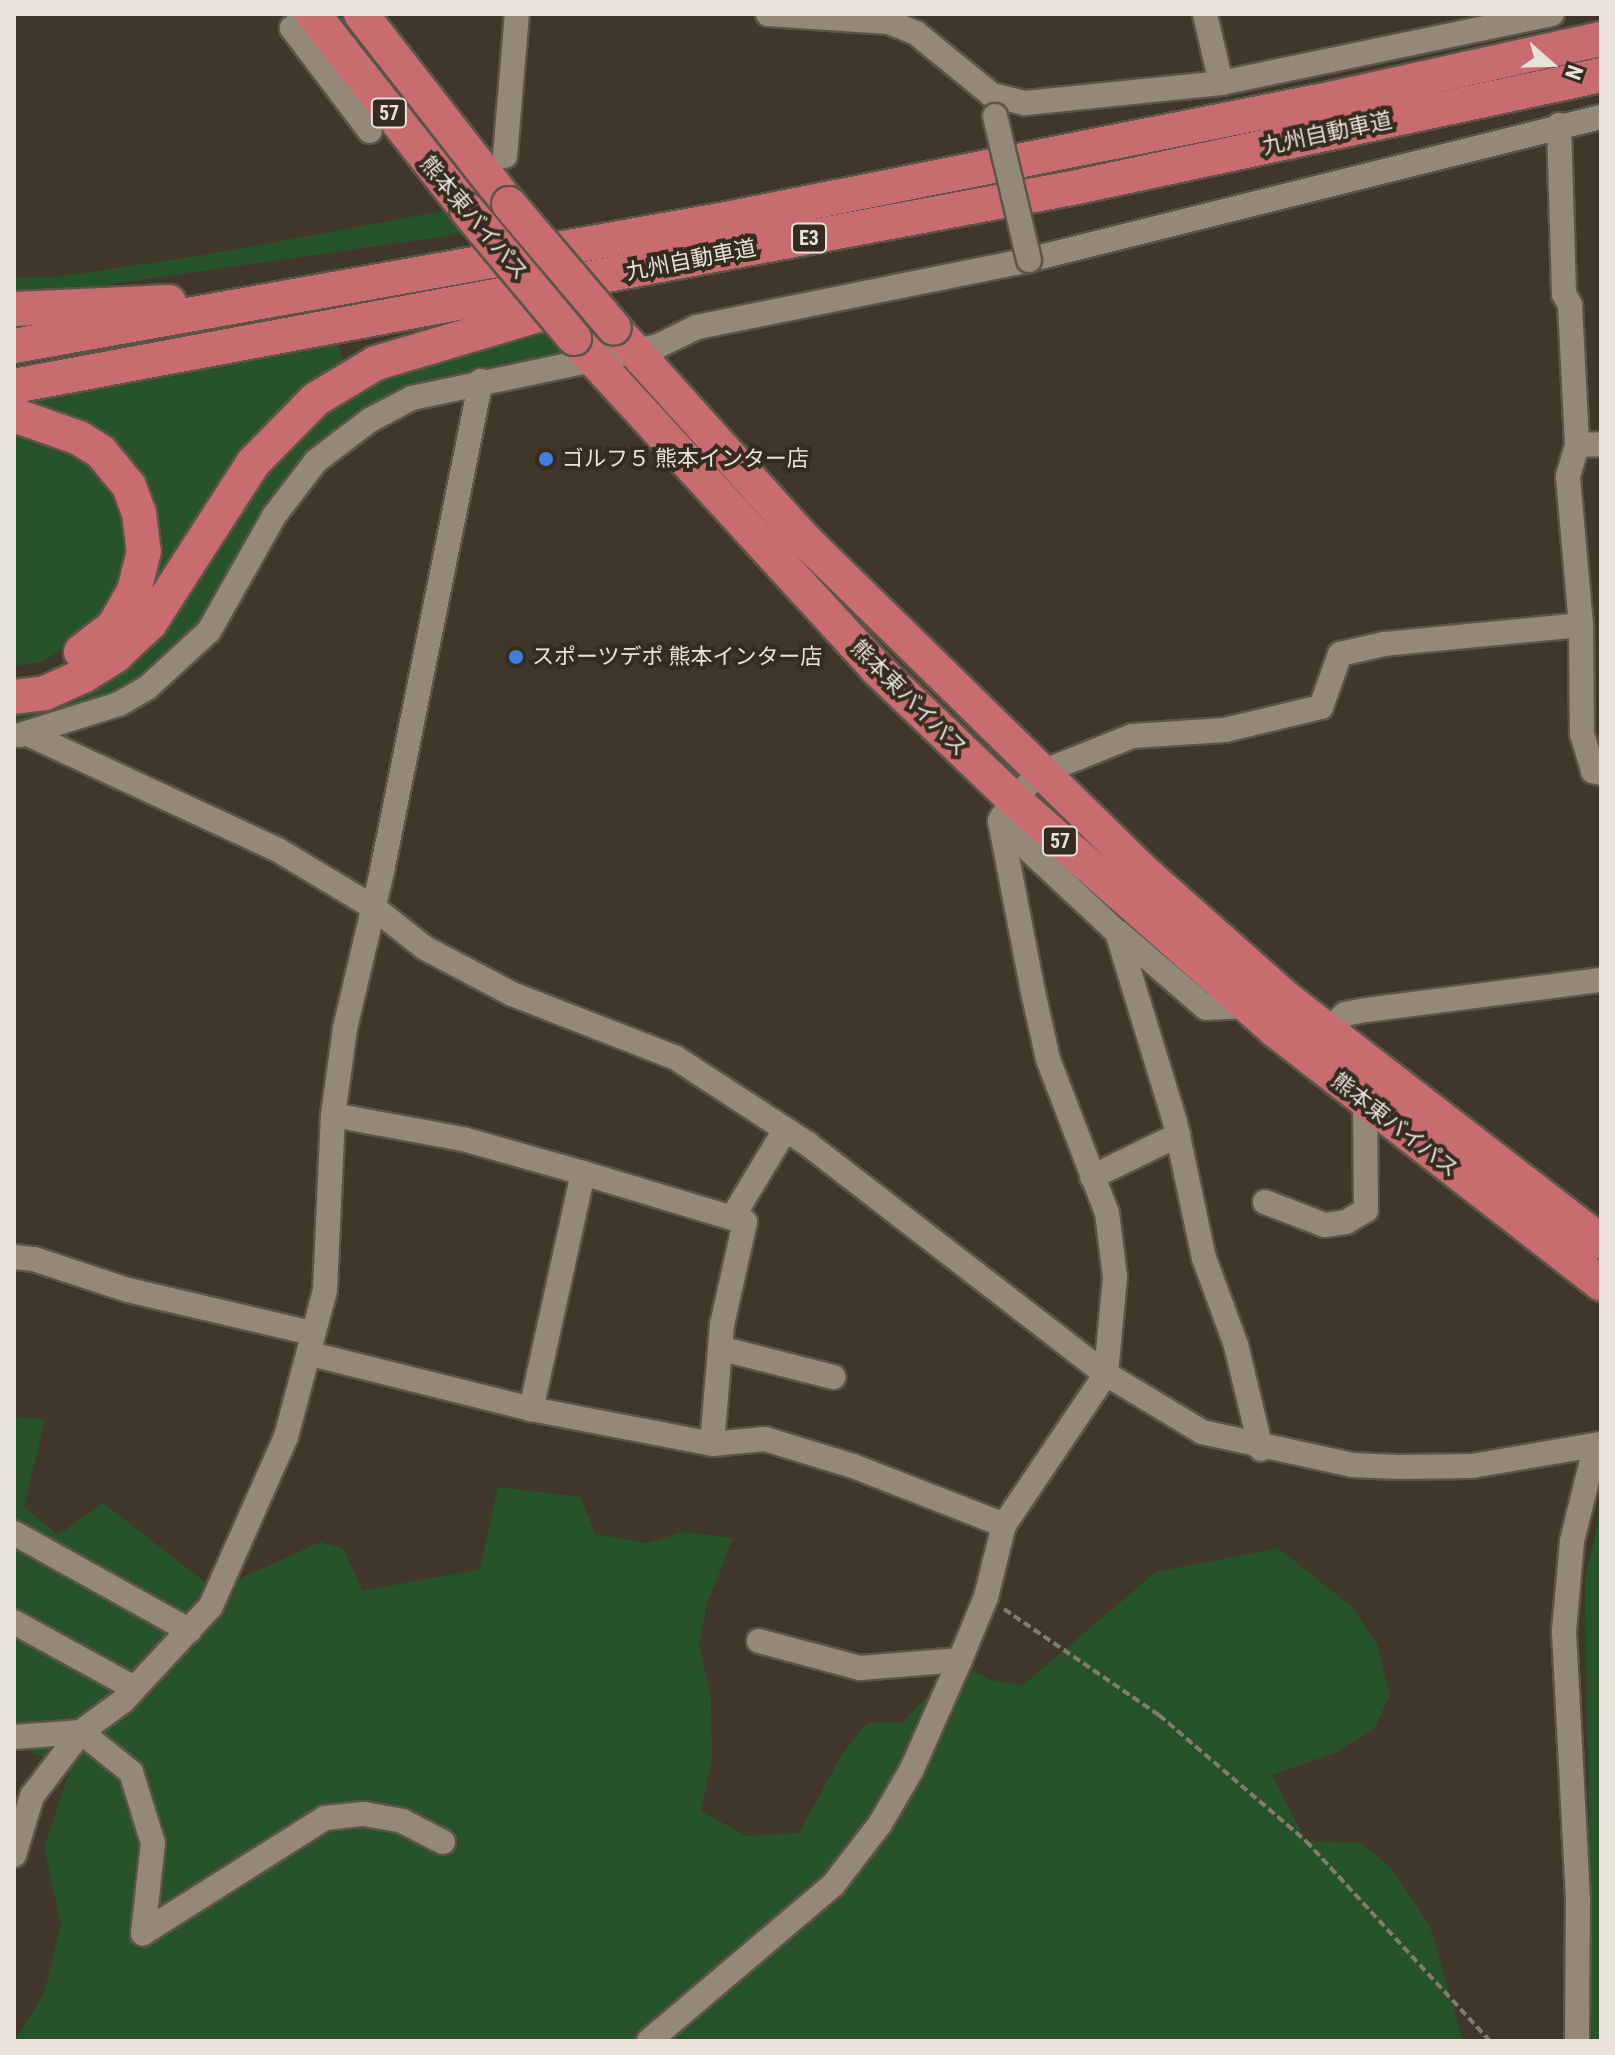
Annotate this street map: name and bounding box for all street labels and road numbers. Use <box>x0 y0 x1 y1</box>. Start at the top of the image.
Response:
road number: 57 <box>369 97 409 129</box>
street label: 九州自動車道 <box>1260 106 1394 160</box>
street label: 熊本東バイパス <box>414 151 534 285</box>
road number: E3 <box>791 222 827 254</box>
street label: 九州自動車道 <box>624 234 758 286</box>
street label: 熊本東バイパス <box>845 634 973 762</box>
road number: 57 <box>1040 825 1080 857</box>
street label: 熊本東バイパス <box>1326 1067 1464 1183</box>

